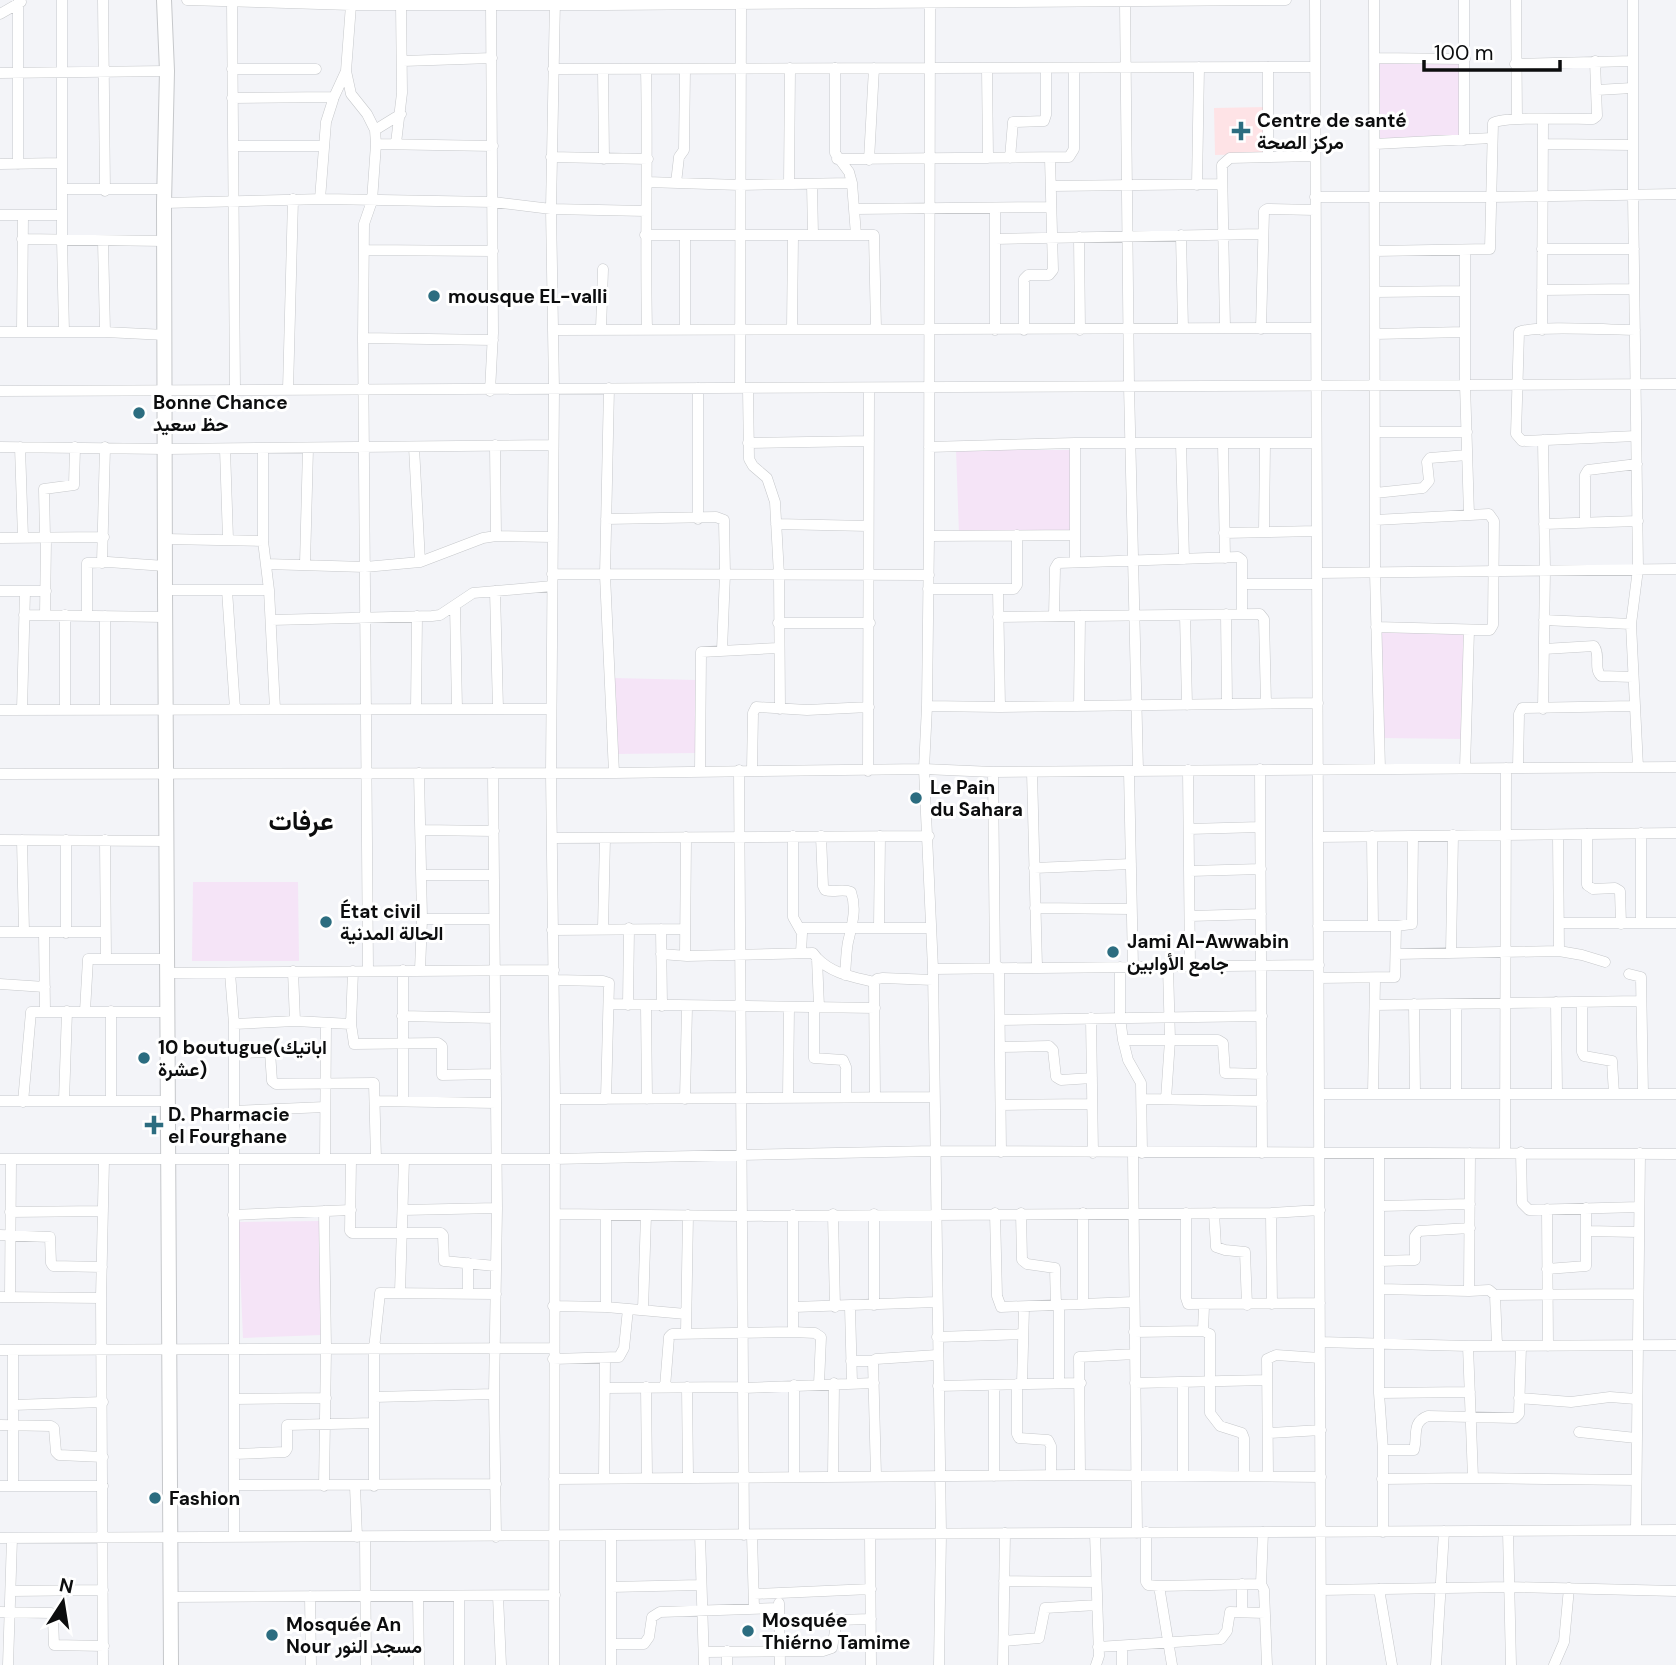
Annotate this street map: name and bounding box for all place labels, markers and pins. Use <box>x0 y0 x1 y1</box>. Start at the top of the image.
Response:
place label: Centre de santé مركز الصحة <box>1257 108 1407 155</box>
marker: Centre de santé مركز الصحة <box>1231 121 1251 141</box>
place label: mousque EL-valli <box>448 284 607 309</box>
marker: mousque EL-valli <box>426 288 442 304</box>
place label: Bonne Chance حظ سعيد <box>153 390 288 437</box>
marker: Bonne Chance حظ سعيد <box>131 405 147 421</box>
place label: Le Pain du Sahara <box>930 775 1023 822</box>
marker: Le Pain du Sahara <box>908 790 924 806</box>
place label: État civil الحالة المدنية <box>340 899 444 946</box>
marker: État civil الحالة المدنية <box>318 914 334 930</box>
place label: Jami Al-Awwabin جامع الأوابين <box>1127 929 1289 977</box>
marker: Jami Al-Awwabin جامع الأوابين <box>1105 944 1121 960</box>
place label: 10 boutugue(اباتيك عشرة) <box>158 1035 327 1082</box>
marker: 10 boutugue(اباتيك عشرة) <box>136 1050 152 1066</box>
place label: D. Pharmacie el Fourghane <box>168 1102 290 1149</box>
marker: D. Pharmacie el Fourghane <box>146 1117 162 1133</box>
place label: Fashion <box>169 1486 240 1511</box>
marker: Fashion <box>147 1490 163 1506</box>
place label: Mosquée Thiérno Tamime <box>762 1608 911 1655</box>
place label: Mosquée An Nour مسجد النور <box>286 1612 422 1659</box>
marker: Mosquée Thiérno Tamime <box>740 1623 756 1639</box>
marker: Mosquée An Nour مسجد النور <box>264 1627 280 1643</box>

